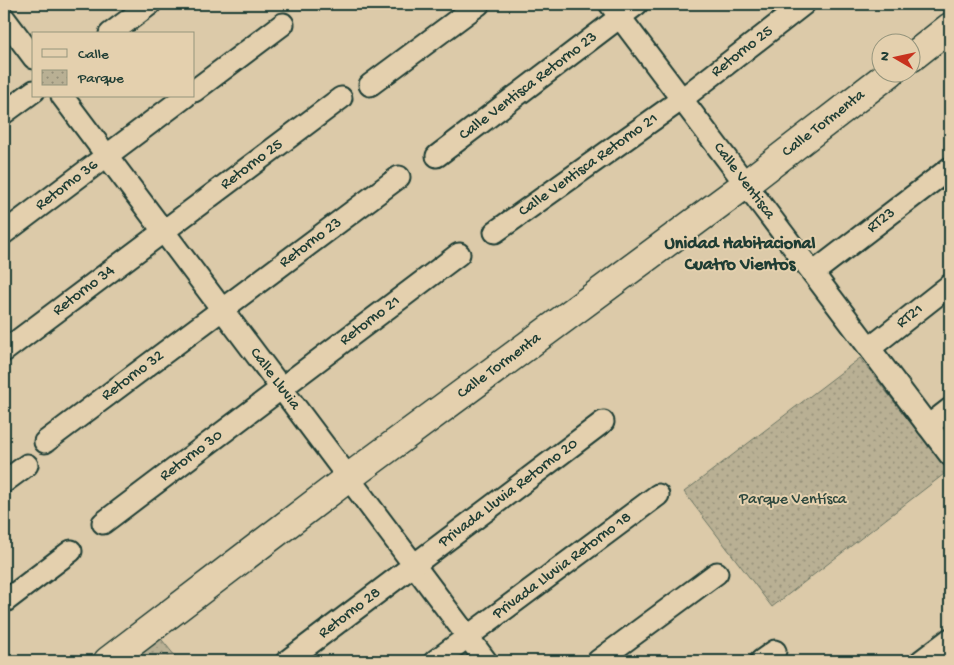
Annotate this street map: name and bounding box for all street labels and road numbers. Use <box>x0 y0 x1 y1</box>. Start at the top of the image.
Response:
street label: Retorno 25 <box>708 22 777 82</box>
street label: Calle Ventisca Retorno 23 <box>456 28 601 145</box>
street label: Calle Tormenta <box>779 85 870 162</box>
street label: Calle Ventisca Retorno 21 <box>515 109 662 221</box>
street label: Retorno 25 <box>217 135 287 194</box>
street label: Calle Ventisca <box>708 139 779 224</box>
street label: Retorno 36 <box>32 155 103 215</box>
street label: RT23 <box>863 204 899 238</box>
street label: Retorno 23 <box>276 214 346 273</box>
street label: Retorno 34 <box>49 261 119 320</box>
street label: Retorno 21 <box>336 292 404 350</box>
street label: RT21 <box>893 300 927 333</box>
street label: Calle Tormenta <box>454 328 546 403</box>
street label: Calle Lluvia <box>245 344 305 415</box>
street label: Retorno 32 <box>98 346 168 406</box>
street label: Retorno 30 <box>156 426 227 486</box>
street label: Privada Lluvia Retorno 20 <box>434 434 582 553</box>
street label: Privada Lluvia Retorno 18 <box>489 508 636 625</box>
street label: Retorno 28 <box>315 583 385 643</box>

